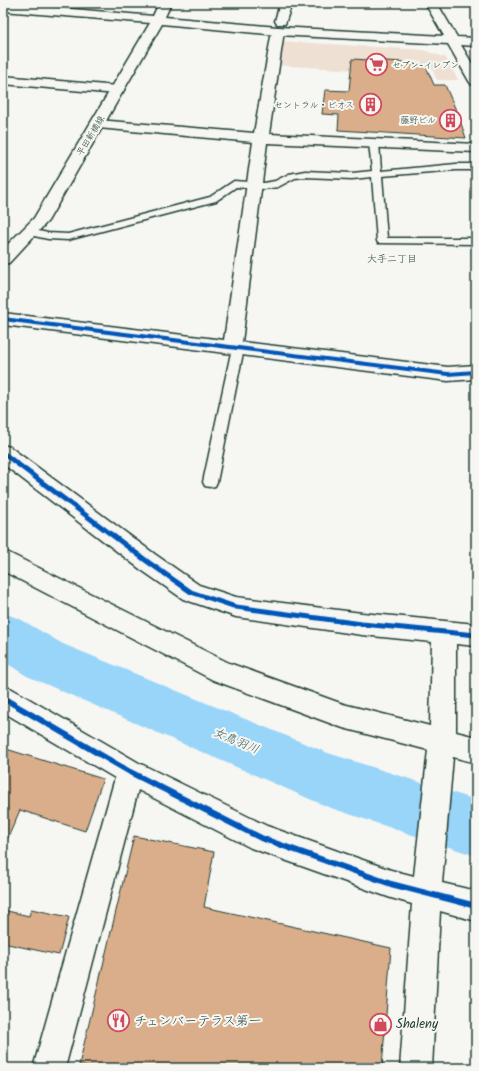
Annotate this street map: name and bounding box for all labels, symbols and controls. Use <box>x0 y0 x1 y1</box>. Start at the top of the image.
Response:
supermarket icon: セブン-イレブン <box>364 52 390 78</box>
place label: セブン-イレブン <box>392 58 459 73</box>
building icon: セントラル・ビオス <box>357 92 383 118</box>
place label: セントラル・ビオス <box>274 98 354 113</box>
building icon: 藤野ビル <box>438 107 464 133</box>
street label: 平田新橋線 <box>73 113 109 159</box>
place label: 藤野ビル <box>400 113 436 128</box>
district label: 大手二丁目 <box>367 251 417 267</box>
water label: 女鳥羽川 <box>210 723 262 759</box>
restaurant icon: チェンバーテラス第一 <box>106 1008 132 1034</box>
place label: チェンバーテラス第一 <box>134 1011 262 1032</box>
shop icon: Shaleny <box>368 1011 394 1037</box>
place label: Shaleny <box>396 1014 439 1035</box>

